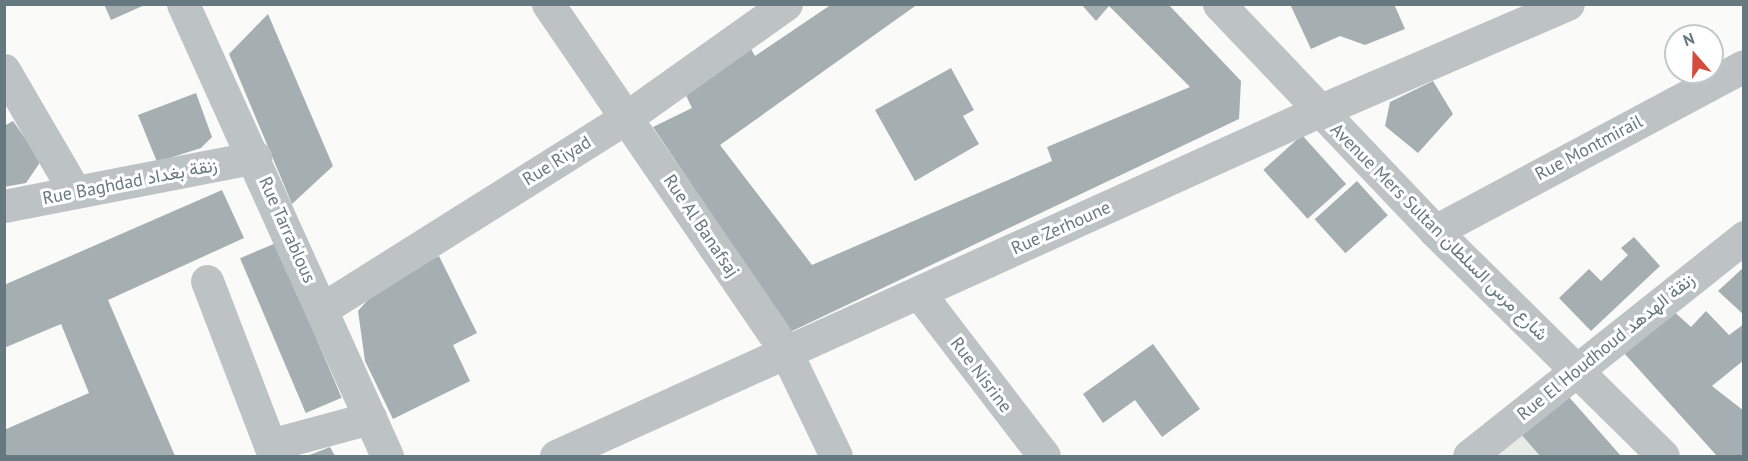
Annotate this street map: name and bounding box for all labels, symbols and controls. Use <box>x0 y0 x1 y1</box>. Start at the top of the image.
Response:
north arrow <box>1664 24 1724 84</box>
text: N <box>1680 28 1697 50</box>
street label: Rue Montmirail <box>1532 111 1646 185</box>
street label: Avenue Mers Sultan شارع مرس السلطان <box>1326 119 1552 345</box>
street label: Rue Riyad <box>519 132 595 190</box>
street label: Rue Baghdad زنقة بغداد <box>41 154 219 210</box>
street label: Rue Al Banafsaj <box>658 170 744 282</box>
street label: Rue Tarrablous <box>254 173 320 287</box>
street label: Rue Zerhoune <box>1008 196 1114 260</box>
street label: Rue El Houdhoud زنقة الهدهد <box>1513 269 1699 425</box>
street label: Rue Nisrine <box>946 333 1016 417</box>

